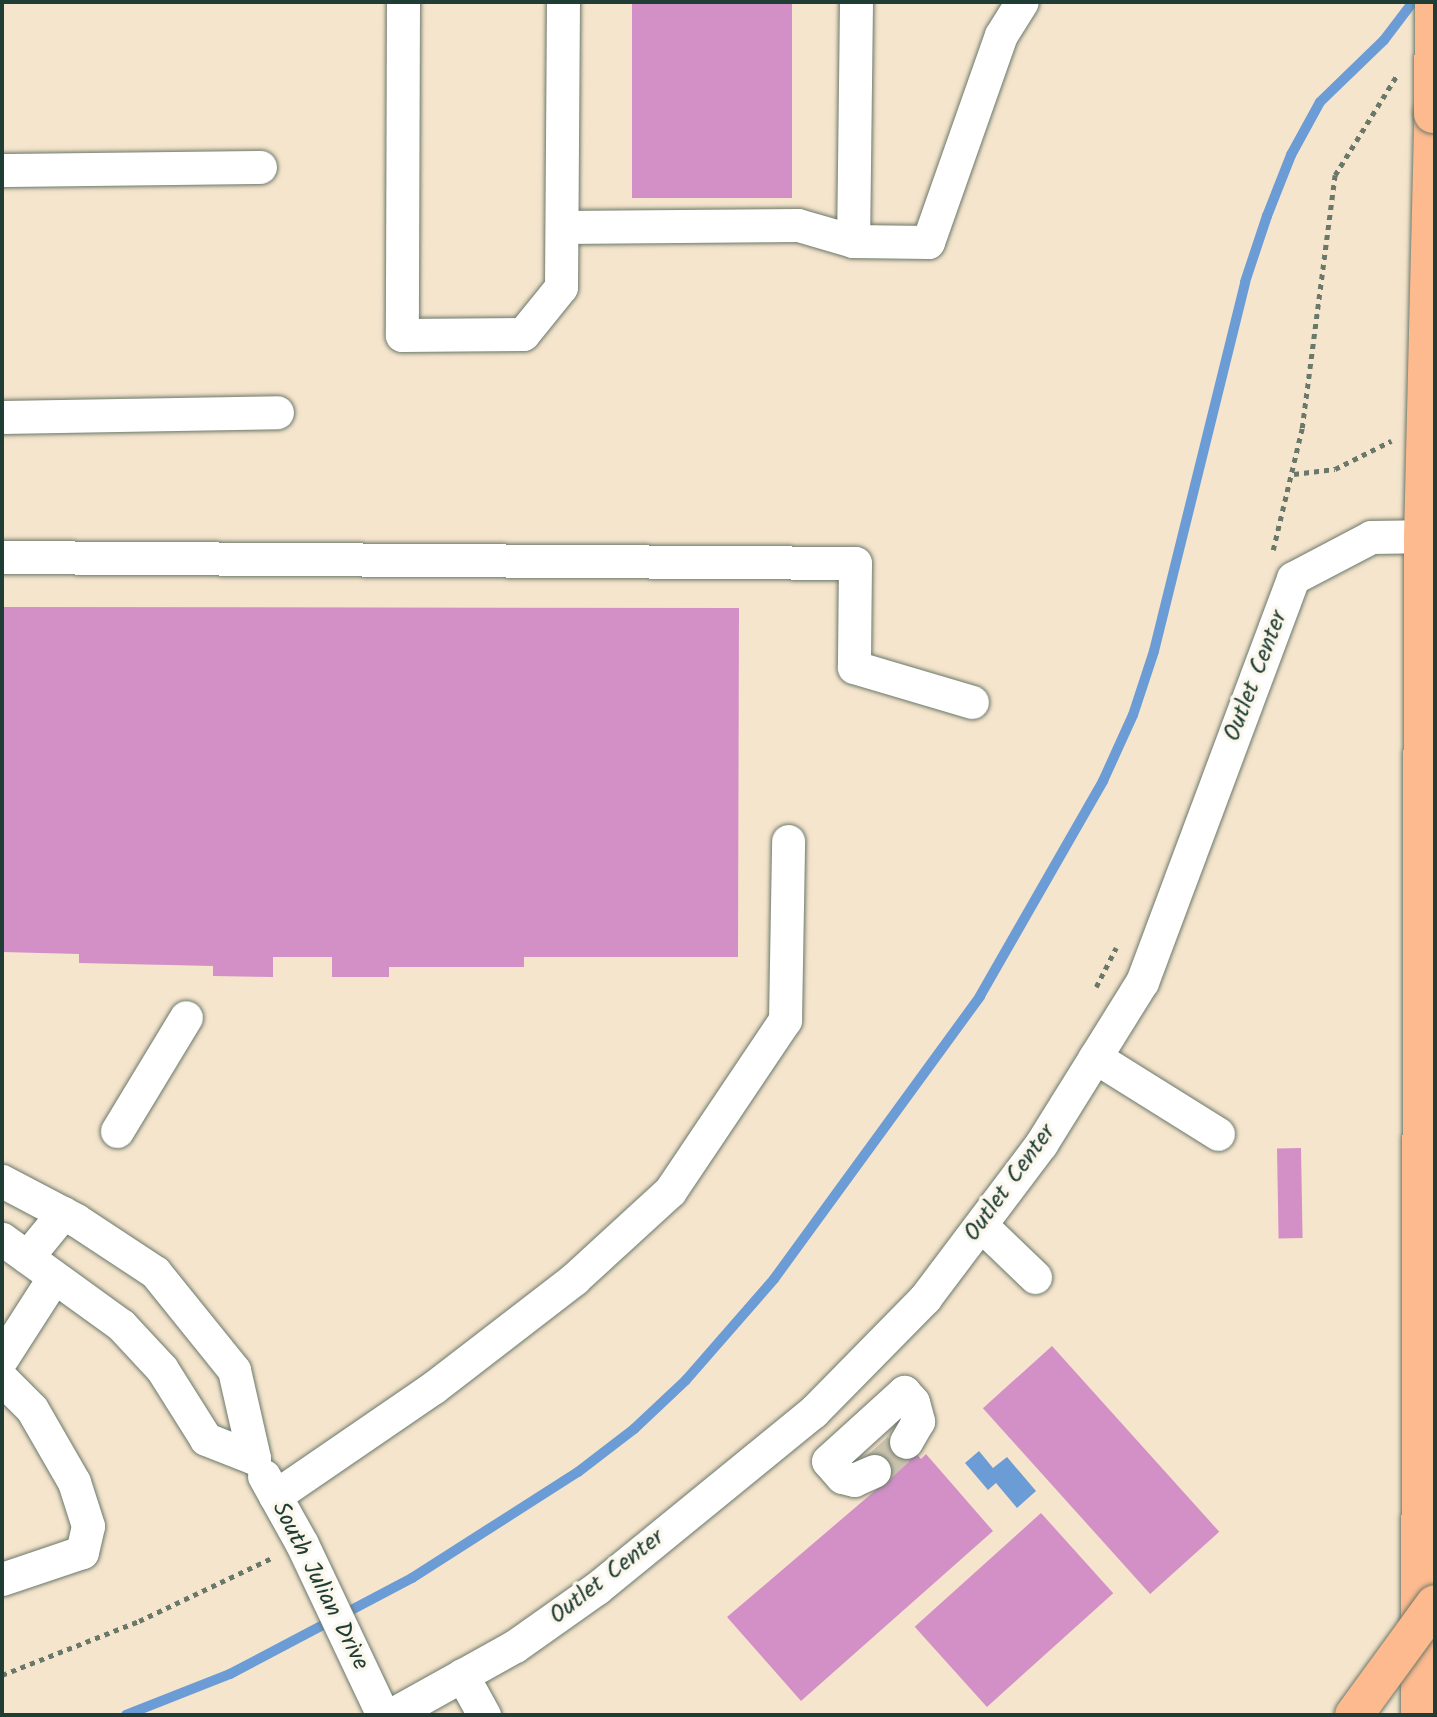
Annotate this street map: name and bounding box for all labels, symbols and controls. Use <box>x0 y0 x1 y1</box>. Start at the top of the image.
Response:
street label: Outlet Center <box>1218 607 1294 745</box>
street label: Outlet Center <box>958 1119 1062 1247</box>
street label: South Julian Drive <box>265 1497 375 1675</box>
street label: Outlet Center <box>544 1523 670 1631</box>

